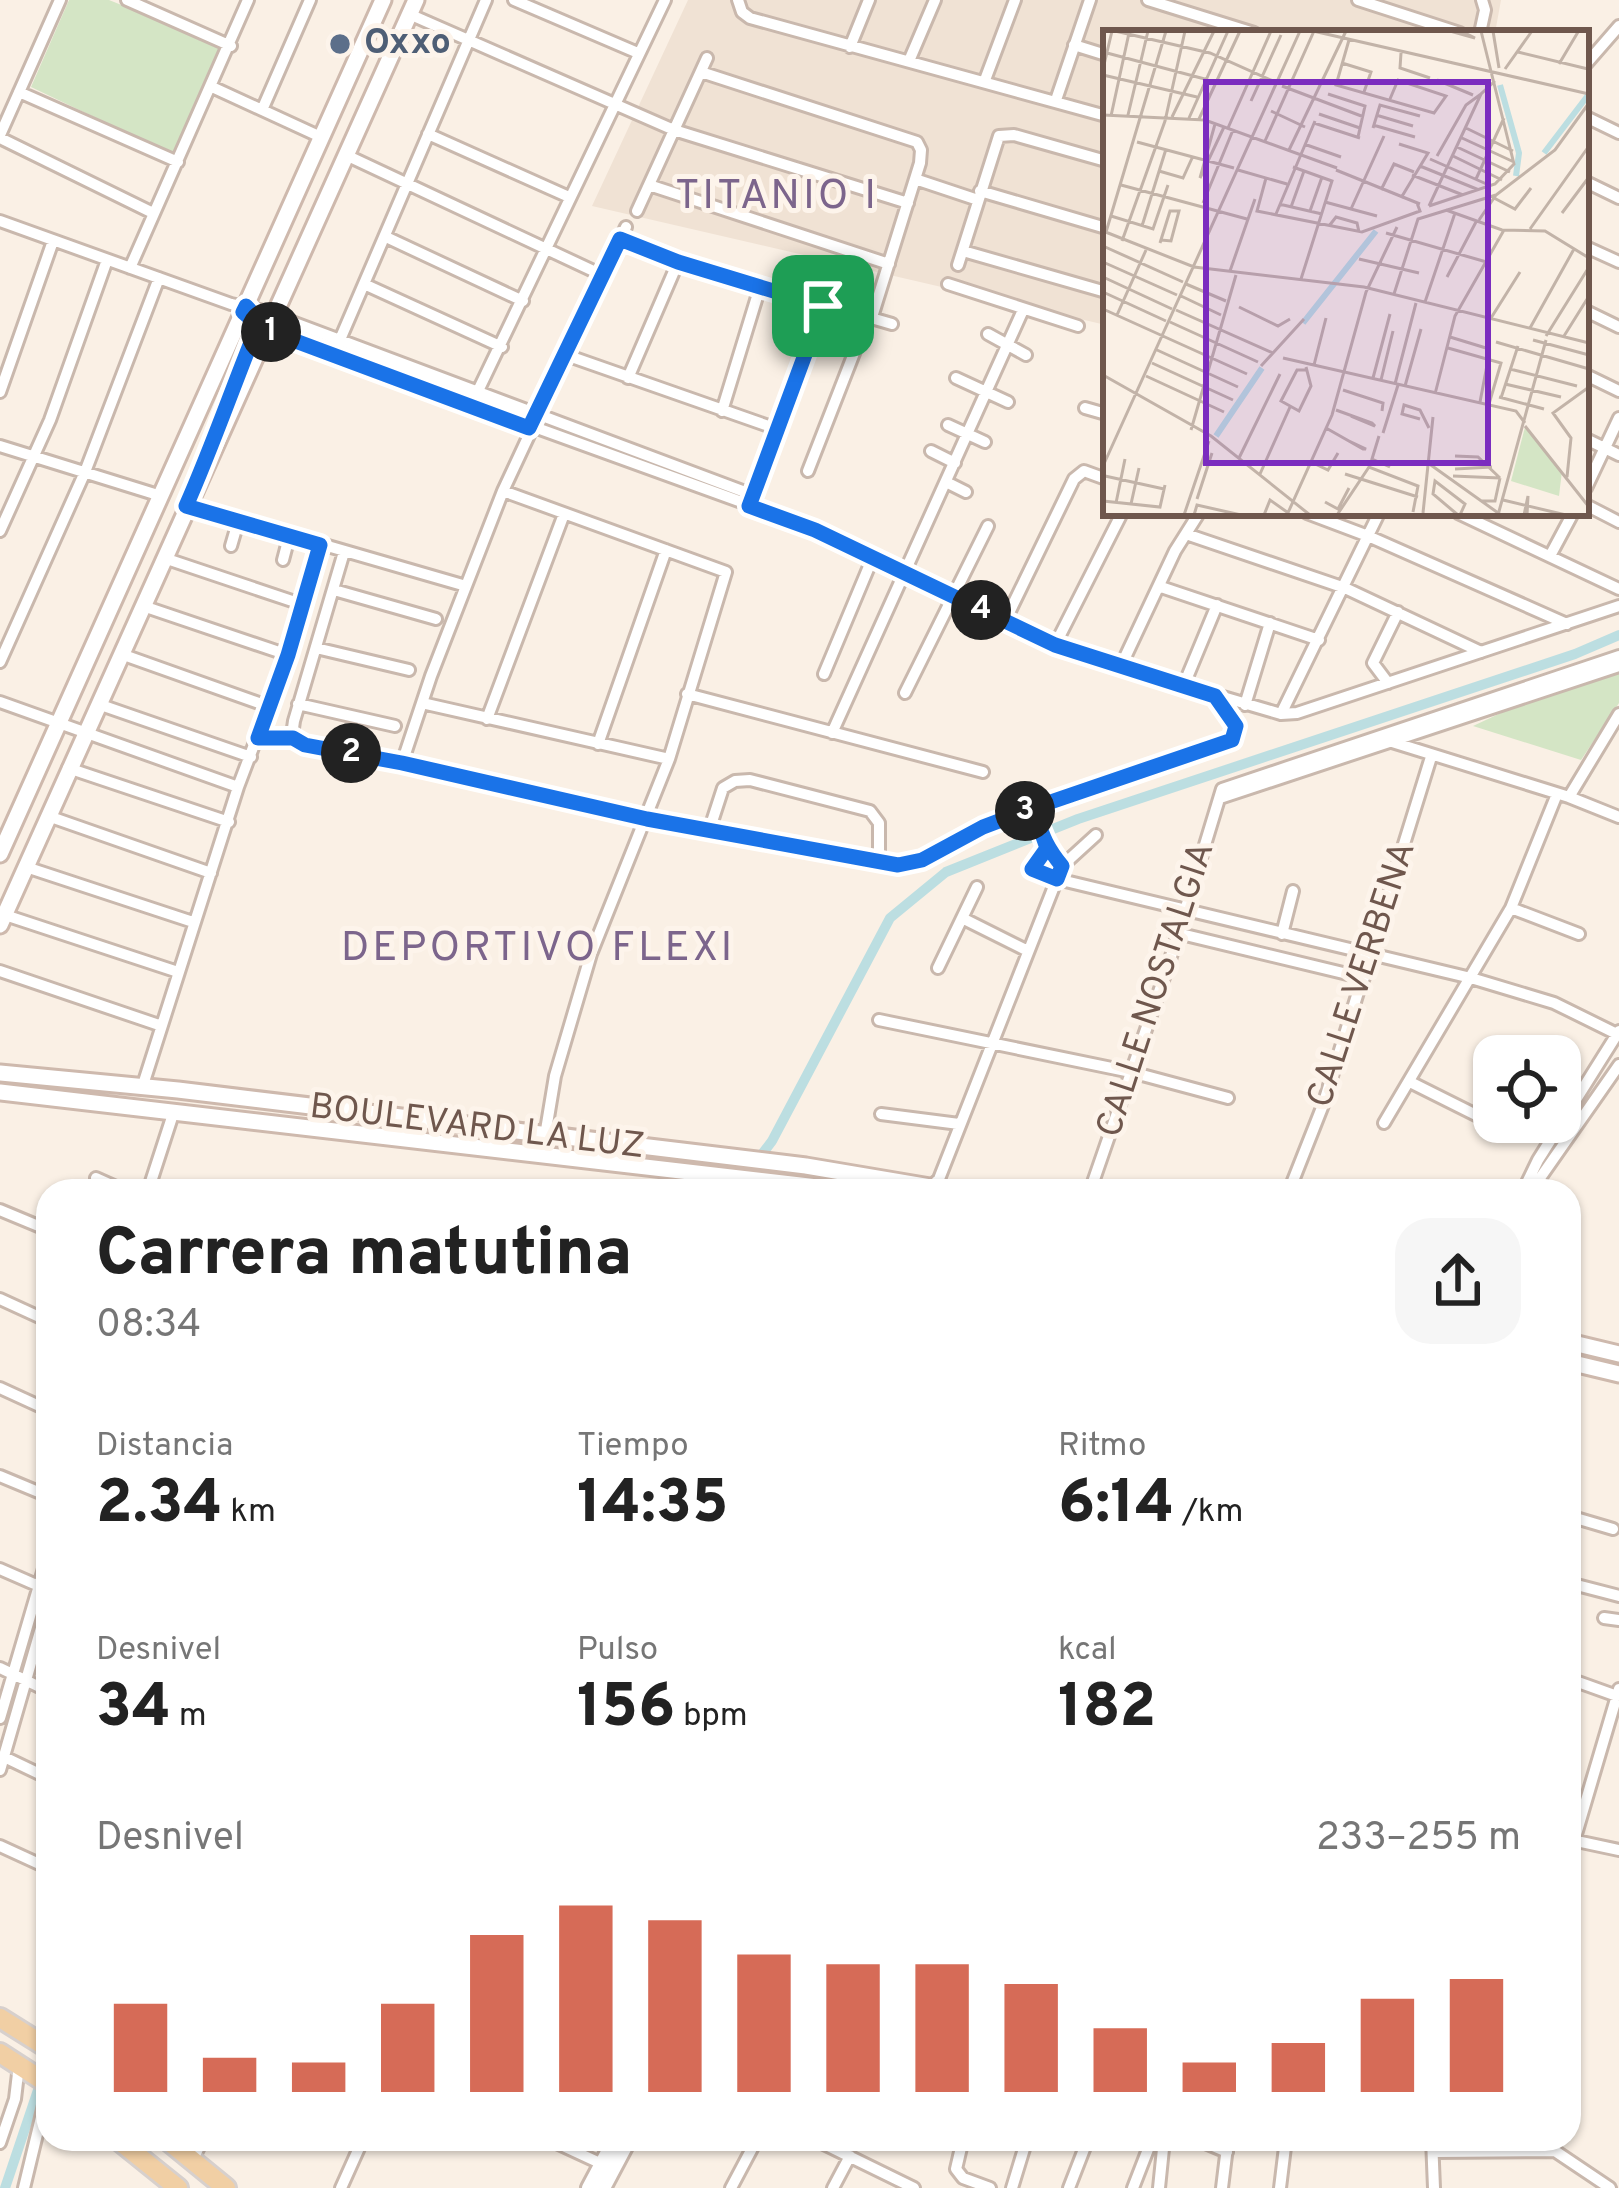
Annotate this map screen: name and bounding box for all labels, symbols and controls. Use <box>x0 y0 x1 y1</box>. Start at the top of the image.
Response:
place label: Oxxo <box>364 21 451 67</box>
inset map <box>1103 30 1589 516</box>
marker: Oxxo <box>327 31 353 57</box>
district label: TITANIO I <box>675 171 879 224</box>
pin <box>772 255 874 357</box>
icon: arrive <box>790 273 856 339</box>
pin: 1 <box>241 302 301 362</box>
text: 1 <box>264 311 278 353</box>
pin: 4 <box>951 580 1011 640</box>
text: 4 <box>970 589 992 631</box>
pin: 2 <box>321 723 381 783</box>
text: 2 <box>341 732 361 774</box>
pin: 3 <box>995 781 1055 841</box>
text: 3 <box>1015 790 1035 832</box>
street label: CALLE NOSTALGIA <box>1088 836 1226 1144</box>
street label: CALLE VERBENA <box>1298 836 1428 1114</box>
district label: DEPORTIVO FLEXI <box>341 923 735 976</box>
map controls <box>1473 1035 1581 1143</box>
button: locate <box>1473 1035 1581 1143</box>
street label: BOULEVARD LA LUZ <box>307 1085 647 1171</box>
text: Carrera matutina <box>96 1215 632 1298</box>
button: share <box>1395 1218 1521 1344</box>
text: 08:34 <box>96 1302 201 1351</box>
text: Distancia <box>96 1426 233 1468</box>
text: Tiempo <box>577 1426 689 1468</box>
text: Ritmo <box>1058 1426 1146 1468</box>
text: 2.34 <box>96 1468 223 1544</box>
text: 14:35 <box>577 1468 728 1544</box>
text: 6:14 <box>1058 1468 1174 1544</box>
text: km <box>223 1492 276 1534</box>
text: /km <box>1174 1492 1243 1534</box>
text: Desnivel <box>96 1630 221 1672</box>
text: Pulso <box>577 1630 658 1672</box>
text: kcal <box>1058 1630 1117 1672</box>
text: 34 <box>96 1672 171 1748</box>
text: 156 <box>577 1672 675 1748</box>
text: 182 <box>1058 1672 1156 1748</box>
text: m <box>171 1696 207 1738</box>
text: bpm <box>675 1696 748 1738</box>
text: Desnivel <box>96 1815 244 1864</box>
text: 233–255 m <box>1316 1815 1521 1864</box>

